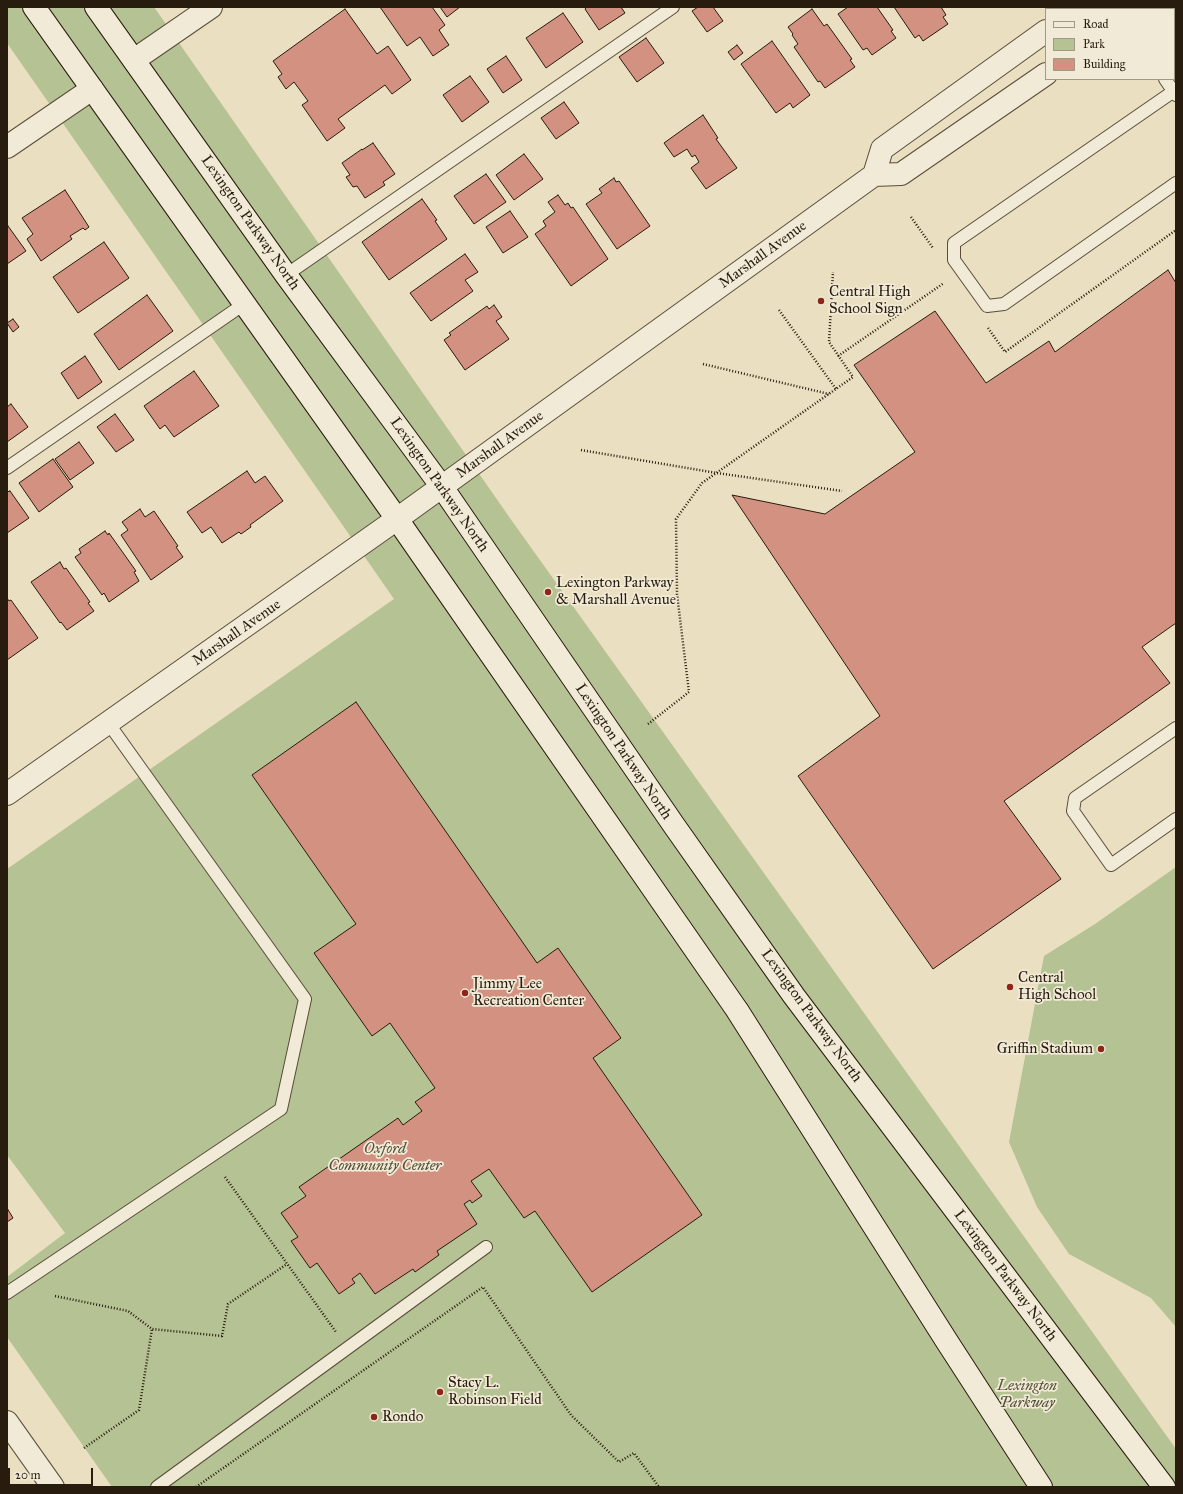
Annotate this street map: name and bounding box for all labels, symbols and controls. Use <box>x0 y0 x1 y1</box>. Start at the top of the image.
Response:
legend <box>1045 8 1175 80</box>
text: Road <box>1083 17 1109 31</box>
text: Park <box>1083 37 1105 51</box>
text: Building <box>1083 57 1125 71</box>
street label: Lexington Parkway North <box>197 152 303 294</box>
street label: Marshall Avenue <box>716 217 810 293</box>
place label: Central High School Sign <box>829 283 911 318</box>
marker: Central High School Sign <box>816 296 826 306</box>
street label: Marshall Avenue <box>453 407 547 483</box>
street label: Lexington Parkway North <box>386 414 492 556</box>
place label: Lexington Parkway & Marshall Avenue <box>556 574 676 609</box>
marker: Lexington Parkway & Marshall Avenue <box>543 587 553 597</box>
street label: Marshall Avenue <box>189 596 285 670</box>
street label: Lexington Parkway North <box>571 681 675 823</box>
street label: Lexington Parkway North <box>757 946 865 1086</box>
place label: Central High School <box>1018 969 1096 1004</box>
place label: Jimmy Lee Recreation Center <box>473 975 584 1010</box>
marker: Central High School <box>1005 982 1015 992</box>
marker: Jimmy Lee Recreation Center <box>460 988 470 998</box>
place label: Griffin Stadium <box>997 1040 1093 1058</box>
marker: Griffin Stadium <box>1096 1044 1106 1054</box>
park label: Oxford Community Center <box>328 1140 442 1175</box>
street label: Lexington Parkway North <box>950 1207 1060 1345</box>
place label: Stacy L. Robinson Field <box>448 1374 542 1409</box>
park label: Lexington Parkway <box>997 1377 1057 1412</box>
marker: Stacy L. Robinson Field <box>435 1387 445 1397</box>
place label: Rondo <box>382 1408 423 1426</box>
marker: Rondo <box>369 1412 379 1422</box>
scale bar <box>10 1460 95 1486</box>
text: 20 m <box>15 1468 41 1482</box>

